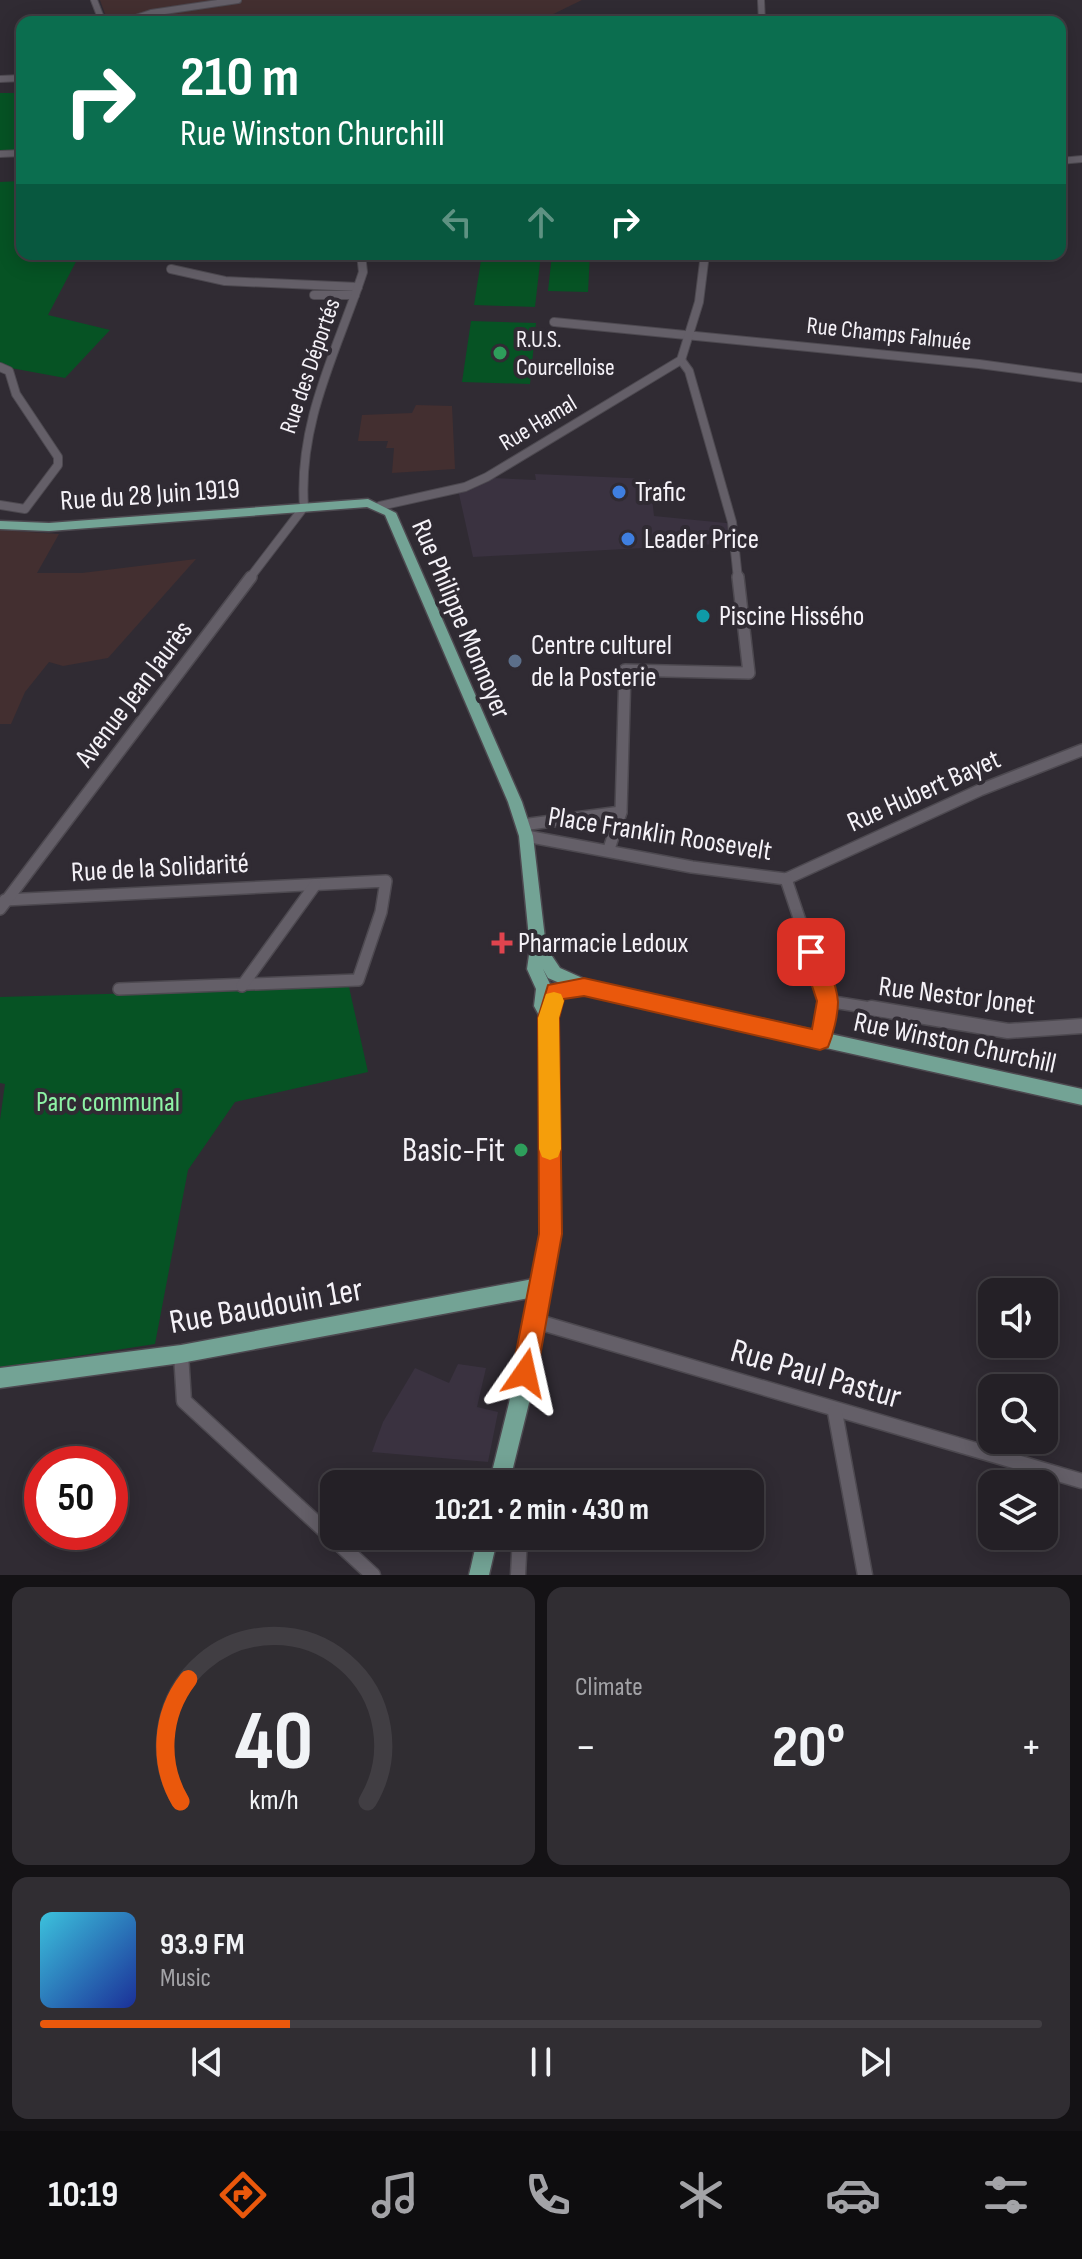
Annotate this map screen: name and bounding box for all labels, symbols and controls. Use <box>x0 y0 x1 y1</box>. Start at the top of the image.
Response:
text: 210 m <box>180 45 299 112</box>
icon: right <box>48 48 152 152</box>
text: Rue Winston Churchill <box>180 113 445 156</box>
icon: left <box>435 200 479 244</box>
icon: ahead <box>519 200 563 244</box>
icon: right <box>603 200 647 244</box>
street label: Rue des Déportés <box>273 295 347 437</box>
street label: Rue Champs Falnuée <box>805 311 973 357</box>
place label: R.U.S. Courcelloise <box>516 325 615 382</box>
marker: R.U.S. Courcelloise <box>491 344 509 362</box>
street label: Rue Hamal <box>494 389 582 457</box>
street label: Rue du 28 Juin 1919 <box>59 472 241 518</box>
place label: Trafic <box>635 476 686 509</box>
marker: Trafic <box>610 483 628 501</box>
street label: Rue Philippe Monnoyer <box>404 515 518 723</box>
place label: Leader Price <box>644 523 759 556</box>
marker: Leader Price <box>619 530 637 548</box>
place label: Piscine Hissého <box>719 600 864 633</box>
marker: Piscine Hissého <box>694 607 712 625</box>
street label: Avenue Jean Jaurès <box>68 614 200 774</box>
place label: Centre culturel de la Posterie <box>531 629 672 694</box>
marker: Centre culturel de la Posterie <box>506 652 524 670</box>
street label: Rue Hubert Bayet <box>842 743 1006 839</box>
street label: Place Franklin Roosevelt <box>546 800 774 868</box>
street label: Rue de la Solidarité <box>70 847 250 889</box>
pin <box>777 918 845 986</box>
place label: Pharmacie Ledoux <box>518 927 689 960</box>
icon: arrive <box>789 930 833 974</box>
marker: Pharmacie Ledoux <box>493 934 511 952</box>
street label: Rue Nestor Jonet <box>877 970 1037 1022</box>
street label: Rue Winston Churchill <box>851 1005 1059 1081</box>
park label: Parc communal <box>36 1086 180 1119</box>
place label: Basic-Fit <box>402 1130 505 1171</box>
marker: Basic-Fit <box>512 1141 530 1159</box>
street label: Rue Baudouin 1er <box>166 1269 366 1343</box>
map controls <box>978 1278 1058 1550</box>
button: sound <box>978 1278 1058 1358</box>
street label: Rue Paul Pastur <box>726 1330 906 1418</box>
position arrow <box>483 1331 567 1415</box>
button: search <box>978 1374 1058 1454</box>
speed limit sign: 50 <box>24 1446 128 1550</box>
button: layers <box>978 1470 1058 1550</box>
text: 10:21 · 2 min · 430 m <box>435 1492 649 1528</box>
text: Climate <box>575 1672 643 1703</box>
text: 40 <box>234 1693 313 1793</box>
text: 20° <box>772 1712 845 1784</box>
text: − <box>575 1721 597 1774</box>
text: + <box>1020 1721 1042 1774</box>
text: km/h <box>249 1783 298 1818</box>
text: 93.9 FM <box>160 1927 244 1963</box>
text: Music <box>160 1963 211 1994</box>
icon: previous <box>185 2040 229 2084</box>
icon: pause <box>519 2040 563 2084</box>
icon: next <box>853 2040 897 2084</box>
icon: directions <box>215 2167 271 2223</box>
icon: music <box>367 2167 423 2223</box>
icon: phone <box>520 2167 576 2223</box>
icon: climate <box>673 2167 729 2223</box>
icon: car <box>825 2167 881 2223</box>
icon: filters <box>978 2167 1034 2223</box>
text: 10:19 <box>48 2174 118 2217</box>

